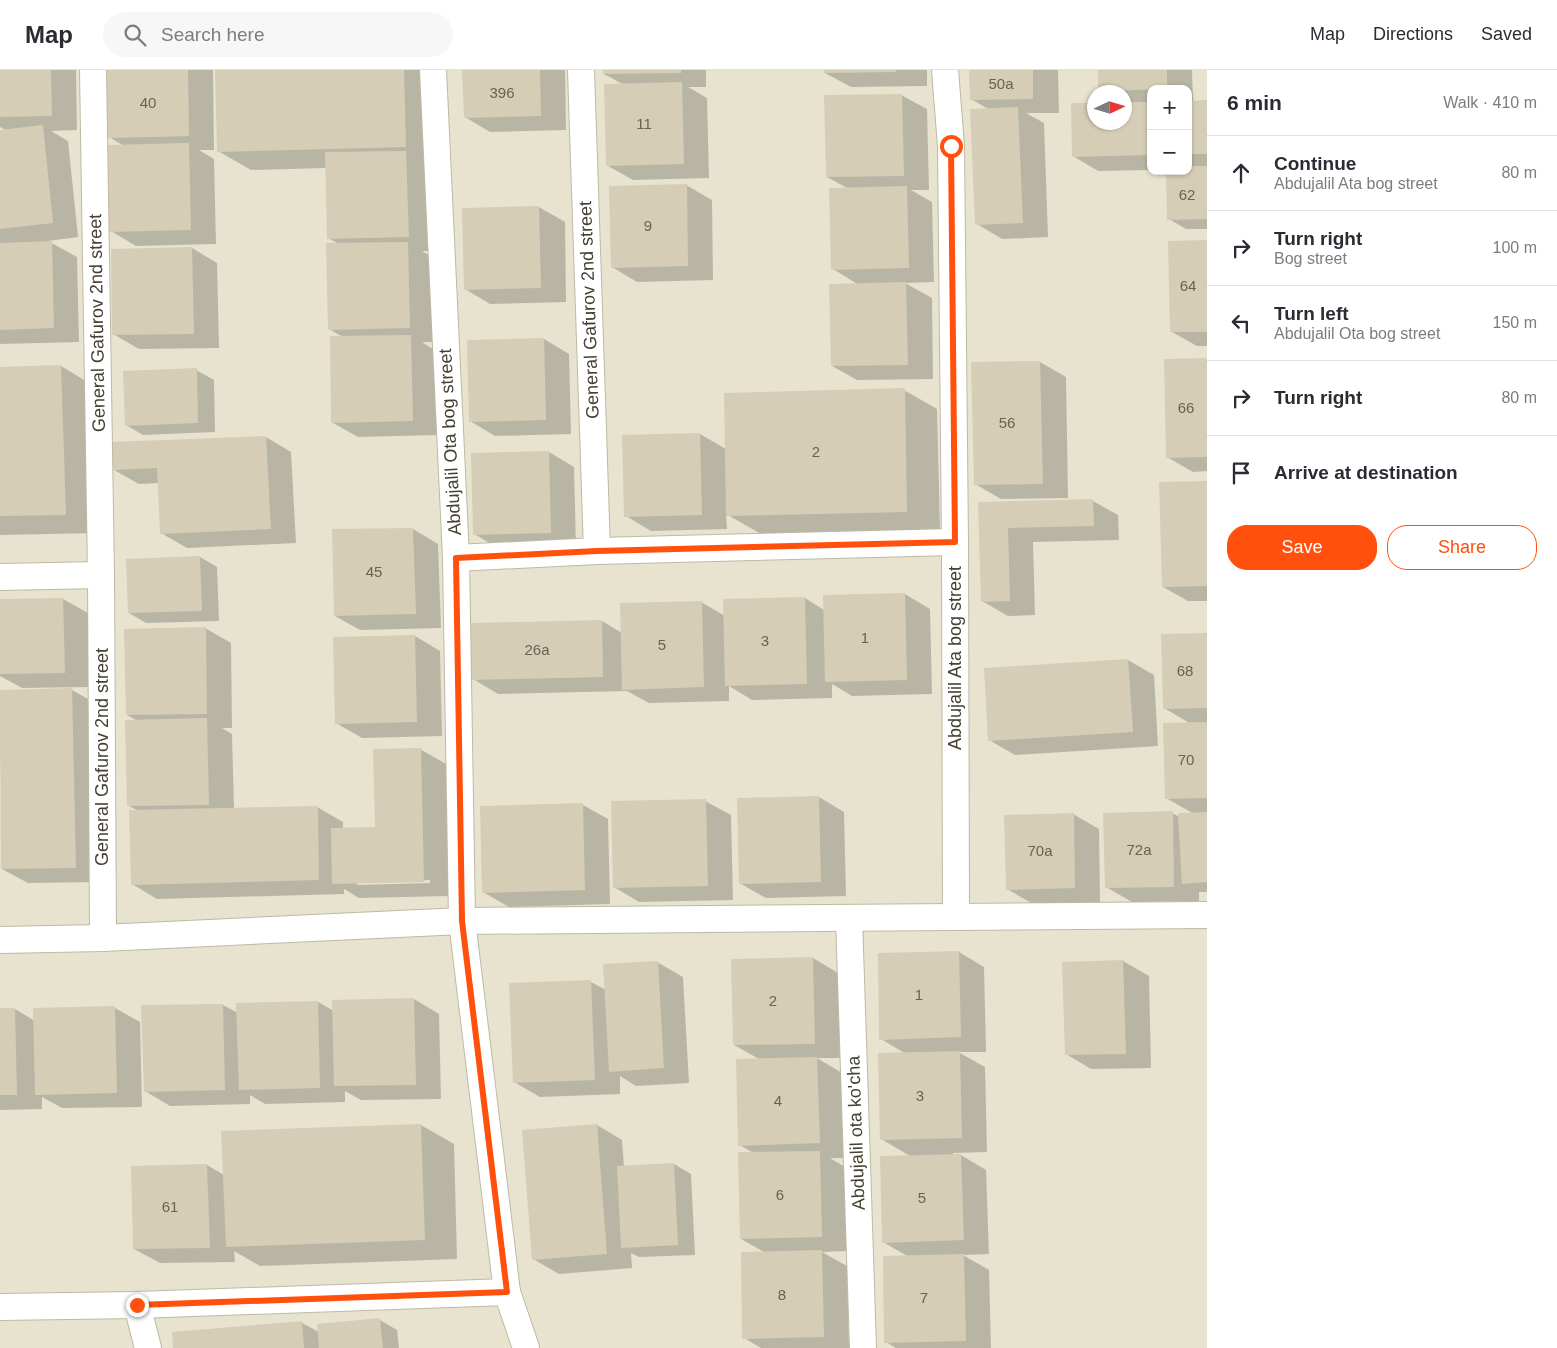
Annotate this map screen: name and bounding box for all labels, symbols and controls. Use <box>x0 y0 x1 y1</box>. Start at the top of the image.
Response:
search box <box>103 12 453 57</box>
text: Map <box>25 21 73 48</box>
icon: search <box>121 21 149 49</box>
text: Search here <box>161 24 265 45</box>
text: Map <box>1310 24 1345 44</box>
text: Directions <box>1373 24 1453 44</box>
text: Saved <box>1481 24 1532 44</box>
house number: 50a <box>988 75 1014 92</box>
house number: 396 <box>489 84 515 101</box>
north arrow <box>1087 85 1132 130</box>
map controls <box>1147 85 1192 175</box>
button: + <box>1147 85 1192 130</box>
text: 6 min <box>1227 91 1282 114</box>
house number: 40 <box>140 94 156 111</box>
text: Walk · 410 m <box>1443 94 1537 111</box>
house number: 11 <box>636 115 652 132</box>
button: − <box>1147 130 1192 175</box>
route start <box>940 135 963 158</box>
text: Continue <box>1274 153 1356 174</box>
icon: ahead <box>1227 159 1255 187</box>
text: 80 m <box>1501 164 1537 181</box>
text: Abdujalil Ata bog street <box>1274 175 1438 192</box>
house number: 62 <box>1179 186 1195 203</box>
street label: General Gafurov 2nd street <box>575 201 603 419</box>
street label: General Gafurov 2nd street <box>85 214 109 432</box>
house number: 9 <box>644 217 652 234</box>
text: Turn right <box>1274 228 1362 249</box>
icon: right <box>1227 234 1255 262</box>
text: 100 m <box>1493 239 1537 256</box>
text: Bog street <box>1274 250 1347 267</box>
house number: 64 <box>1180 277 1196 294</box>
text: Turn left <box>1274 303 1349 324</box>
icon: left <box>1227 309 1255 337</box>
text: 150 m <box>1493 314 1537 331</box>
text: Abdujalil Ota bog street <box>1274 325 1440 342</box>
street label: Abdujalil Ota bog street <box>435 348 465 536</box>
icon: right <box>1227 384 1255 412</box>
text: Turn right <box>1274 387 1362 408</box>
text: 80 m <box>1501 389 1537 406</box>
house number: 66 <box>1178 399 1194 416</box>
house number: 56 <box>999 414 1015 431</box>
house number: 2 <box>812 443 820 460</box>
icon: arrive <box>1227 459 1255 487</box>
text: Arrive at destination <box>1274 462 1458 483</box>
button: Save <box>1227 525 1377 570</box>
button: Share <box>1387 525 1537 570</box>
house number: 45 <box>366 563 382 580</box>
street label: Abdujalil Ata bog street <box>945 566 965 750</box>
house number: 1 <box>861 629 869 646</box>
house number: 3 <box>761 632 769 649</box>
house number: 5 <box>658 636 666 653</box>
house number: 26a <box>524 641 550 658</box>
street label: General Gafurov 2nd street <box>92 648 112 866</box>
house number: 68 <box>1177 662 1193 679</box>
house number: 70 <box>1178 751 1194 768</box>
house number: 72a <box>1126 841 1152 858</box>
house number: 70a <box>1027 842 1053 859</box>
house number: 1 <box>915 986 923 1003</box>
house number: 2 <box>769 992 777 1009</box>
street label: Abdujalil ota ko'cha <box>843 1054 869 1211</box>
house number: 3 <box>916 1087 924 1104</box>
house number: 4 <box>774 1092 782 1109</box>
house number: 6 <box>776 1186 784 1203</box>
house number: 5 <box>918 1189 926 1206</box>
house number: 61 <box>162 1198 178 1215</box>
house number: 8 <box>778 1286 786 1303</box>
house number: 7 <box>920 1289 928 1306</box>
route end <box>126 1294 149 1317</box>

